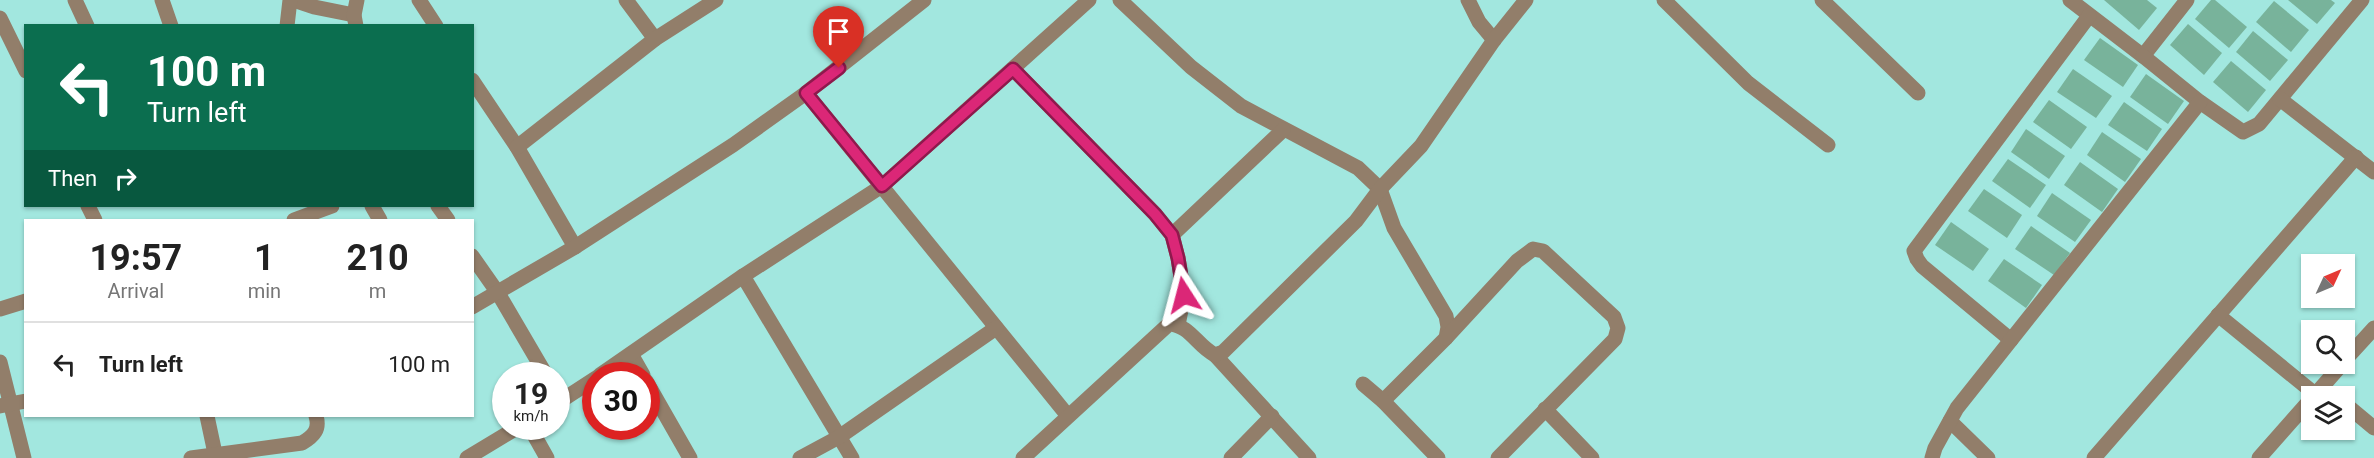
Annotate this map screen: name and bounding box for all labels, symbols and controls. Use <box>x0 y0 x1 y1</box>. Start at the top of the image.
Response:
pin <box>813 6 864 68</box>
icon: arrive <box>822 15 855 48</box>
text: 100 m <box>147 47 266 96</box>
icon: left <box>48 48 126 126</box>
text: Turn left <box>147 97 247 129</box>
icon: right <box>109 162 142 195</box>
text: Then <box>48 166 97 191</box>
text: 19:57 <box>89 237 182 279</box>
text: 1 <box>254 237 275 279</box>
text: 210 <box>347 237 409 279</box>
north arrow <box>2301 254 2355 308</box>
map controls <box>2301 254 2355 440</box>
position arrow <box>1152 263 1216 327</box>
text: Arrival <box>107 279 164 303</box>
text: min <box>248 279 281 303</box>
text: m <box>369 279 386 303</box>
button: search <box>2301 320 2355 374</box>
icon: left <box>48 348 81 381</box>
text: Turn left <box>99 352 183 377</box>
text: 100 m <box>388 352 450 377</box>
speed limit sign: 30 <box>582 362 660 440</box>
text: 19 <box>514 376 548 411</box>
button: layers <box>2301 386 2355 440</box>
text: km/h <box>513 407 549 425</box>

